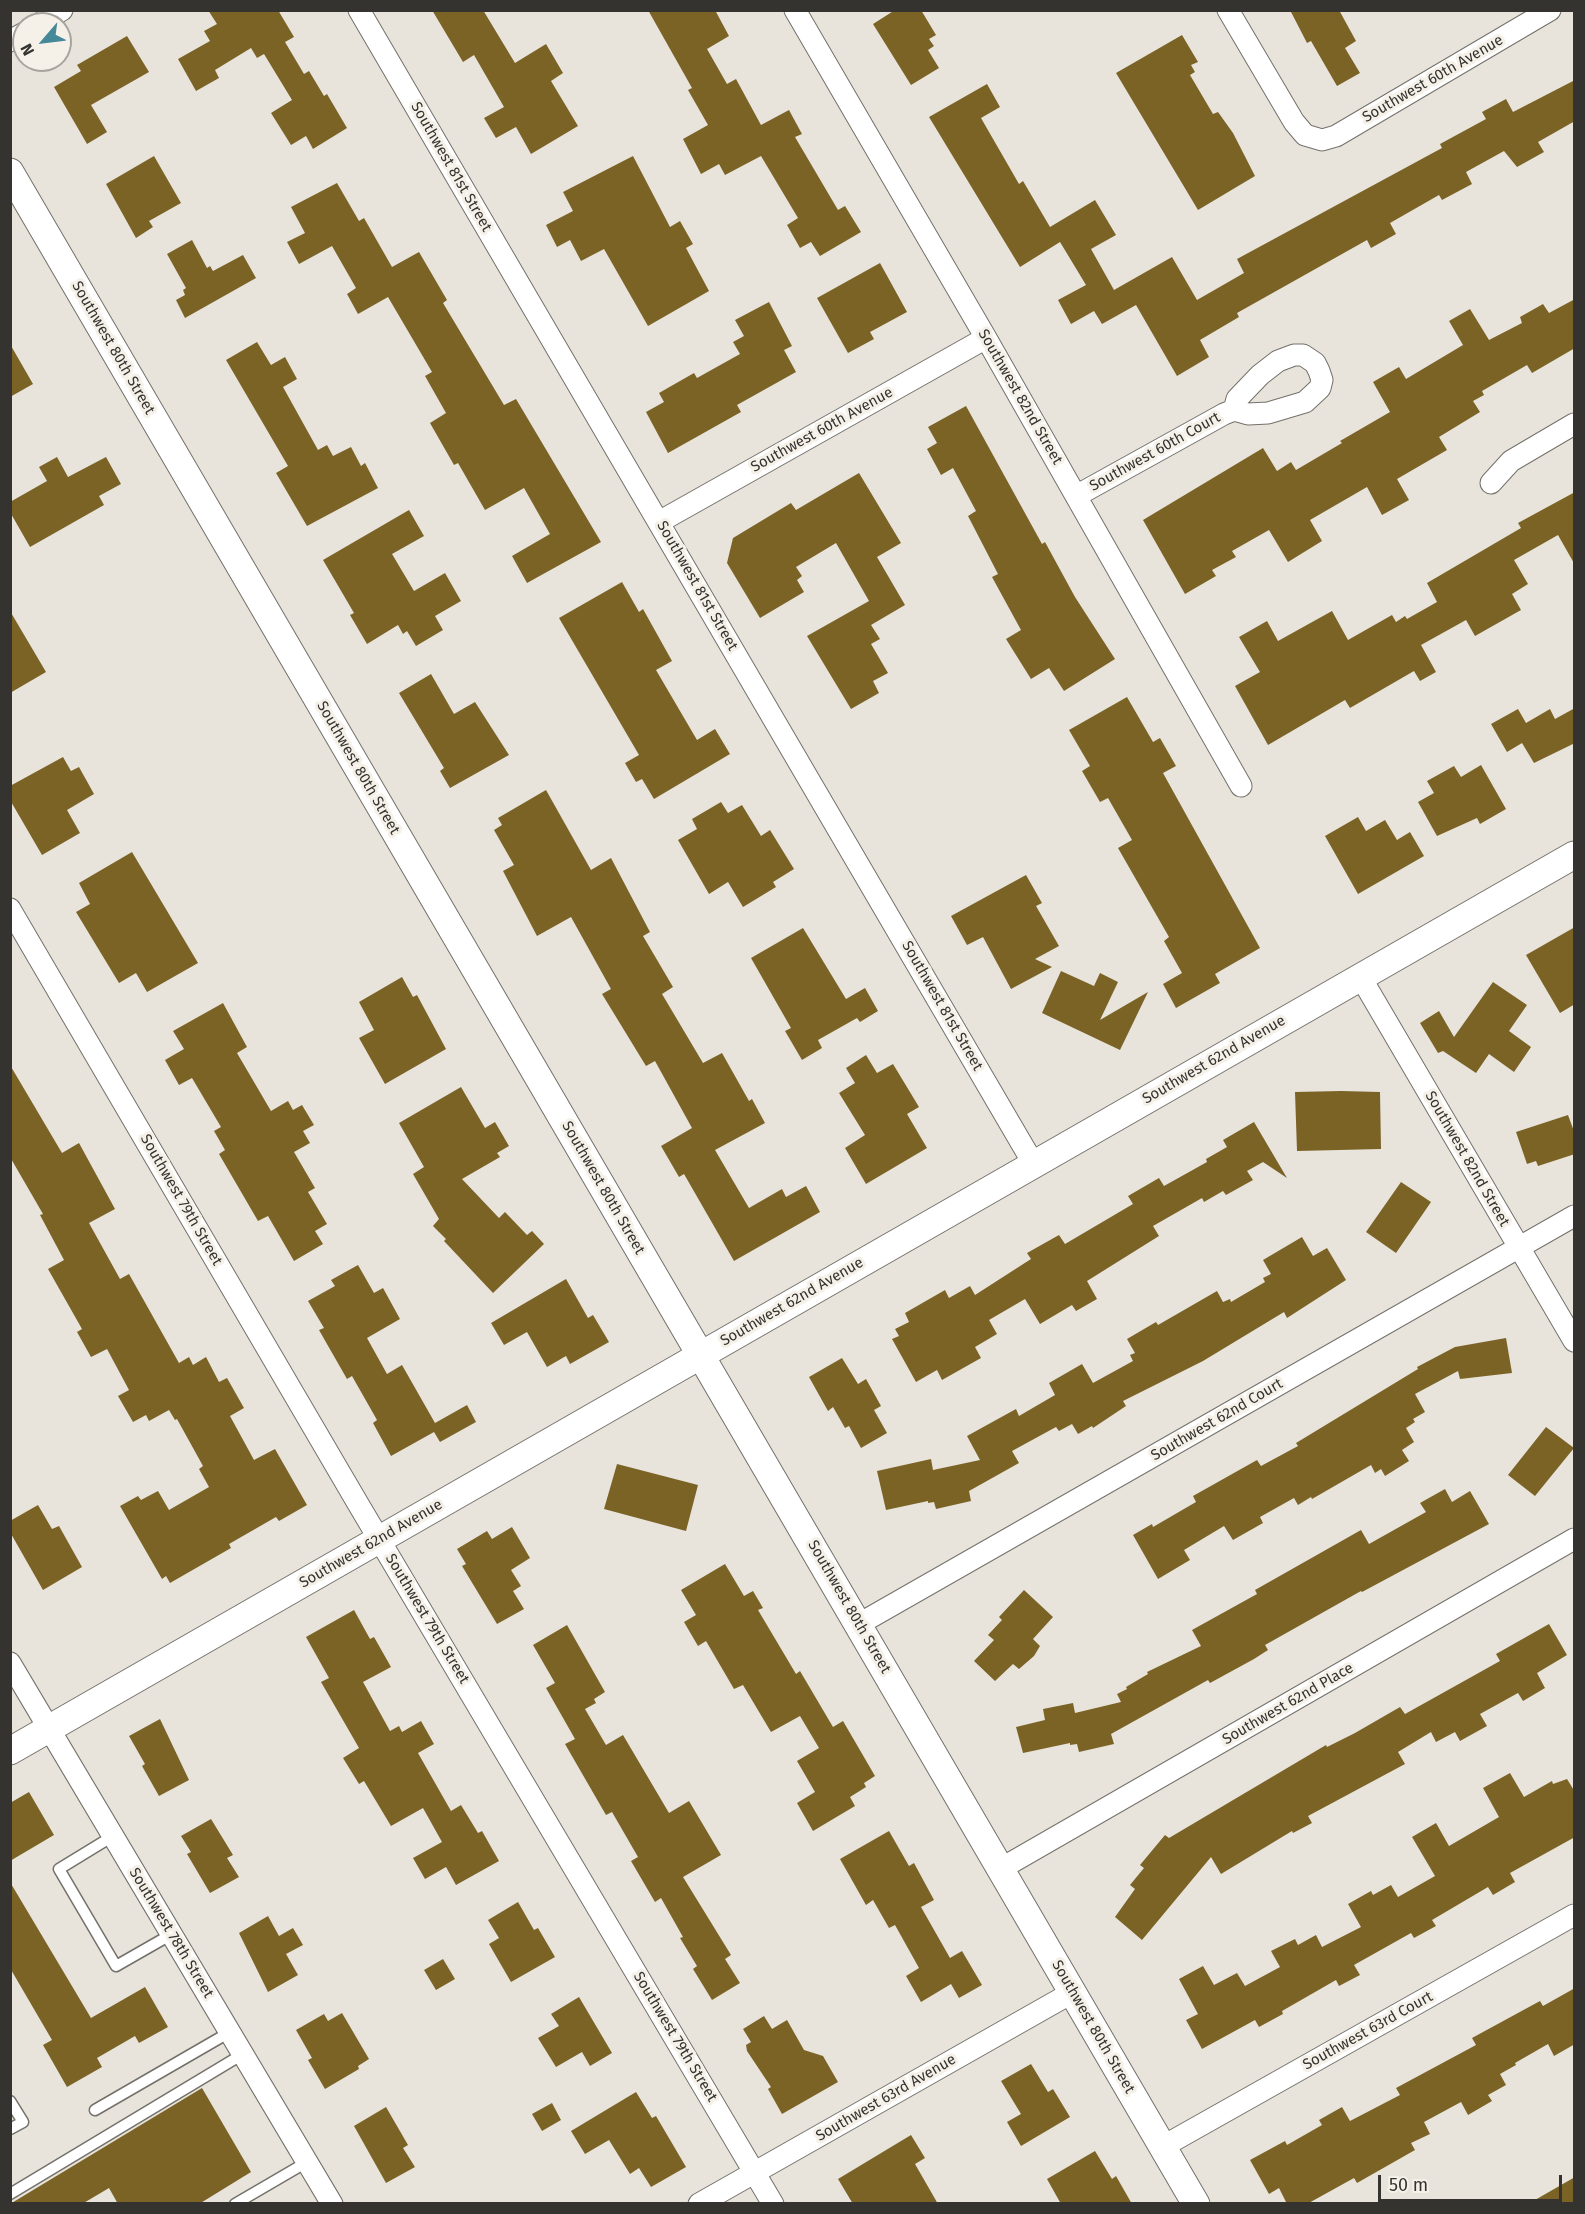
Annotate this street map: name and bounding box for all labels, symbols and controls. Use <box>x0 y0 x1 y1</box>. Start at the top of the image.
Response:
north arrow <box>12 12 72 72</box>
street label: Southwest 60th Avenue <box>1359 31 1507 127</box>
text: N <box>17 41 38 59</box>
street label: Southwest 81st Street <box>407 99 495 235</box>
street label: Southwest 80th Street <box>68 278 158 418</box>
street label: Southwest 82nd Street <box>974 326 1066 468</box>
street label: Southwest 60th Avenue <box>748 383 896 477</box>
street label: Southwest 60th Court <box>1087 409 1223 495</box>
street label: Southwest 81st Street <box>653 518 741 654</box>
street label: Southwest 80th Street <box>313 698 403 838</box>
street label: Southwest 81st Street <box>898 938 986 1074</box>
street label: Southwest 62nd Avenue <box>1139 1012 1289 1108</box>
street label: Southwest 82nd Street <box>1421 1088 1513 1230</box>
street label: Southwest 80th Street <box>558 1118 648 1258</box>
street label: Southwest 79th Street <box>136 1131 226 1269</box>
street label: Southwest 62nd Avenue <box>717 1254 867 1350</box>
street label: Southwest 62nd Court <box>1148 1375 1286 1465</box>
street label: Southwest 62nd Avenue <box>296 1496 446 1592</box>
street label: Southwest 80th Street <box>804 1537 894 1677</box>
street label: Southwest 79th Street <box>381 1551 473 1687</box>
street label: Southwest 62nd Place <box>1219 1659 1357 1749</box>
street label: Southwest 78th Street <box>125 1865 217 2001</box>
street label: Southwest 80th Street <box>1048 1957 1138 2097</box>
street label: Southwest 79th Street <box>629 1969 721 2105</box>
street label: Southwest 63rd Court <box>1300 1988 1436 2074</box>
street label: Southwest 63rd Avenue <box>813 2051 959 2145</box>
scale bar <box>1381 2163 1566 2201</box>
text: 50 m <box>1389 2174 1428 2196</box>

